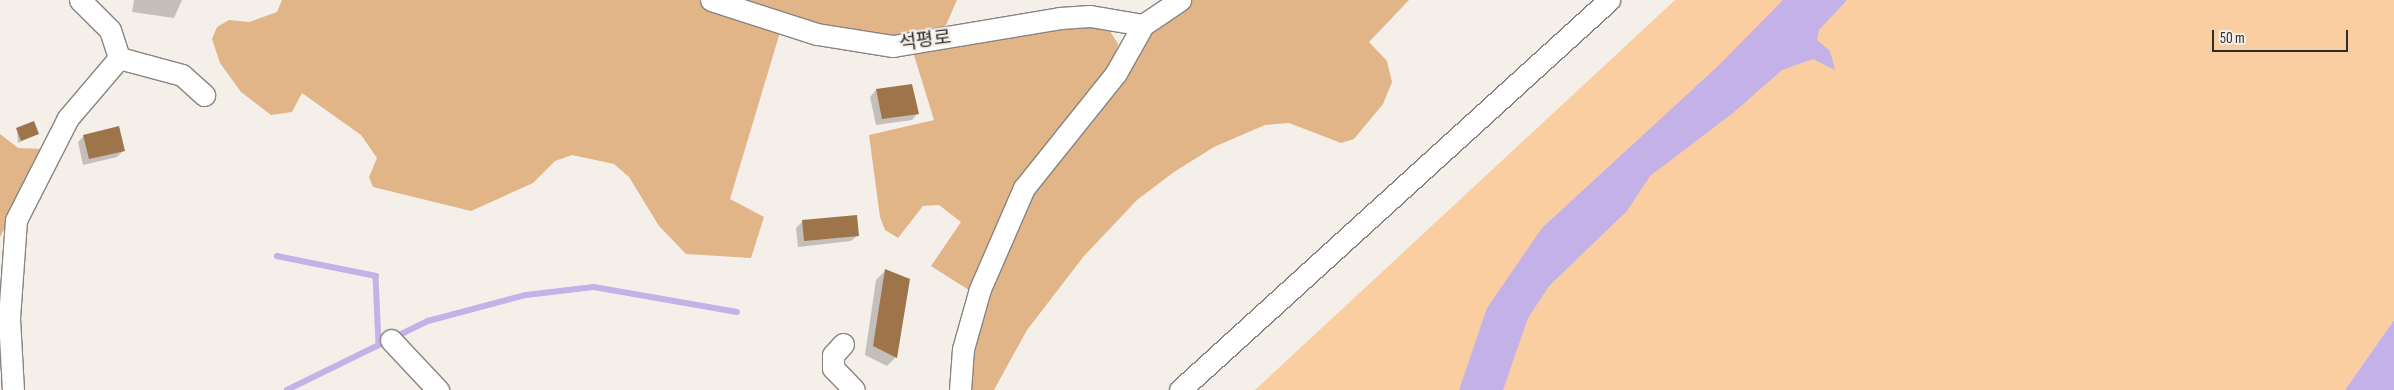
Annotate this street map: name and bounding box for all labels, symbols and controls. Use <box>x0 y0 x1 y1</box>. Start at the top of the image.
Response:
scale bar <box>2214 20 2350 52</box>
street label: 석평로 <box>898 26 952 56</box>
text: 50 m <box>2220 29 2245 48</box>

